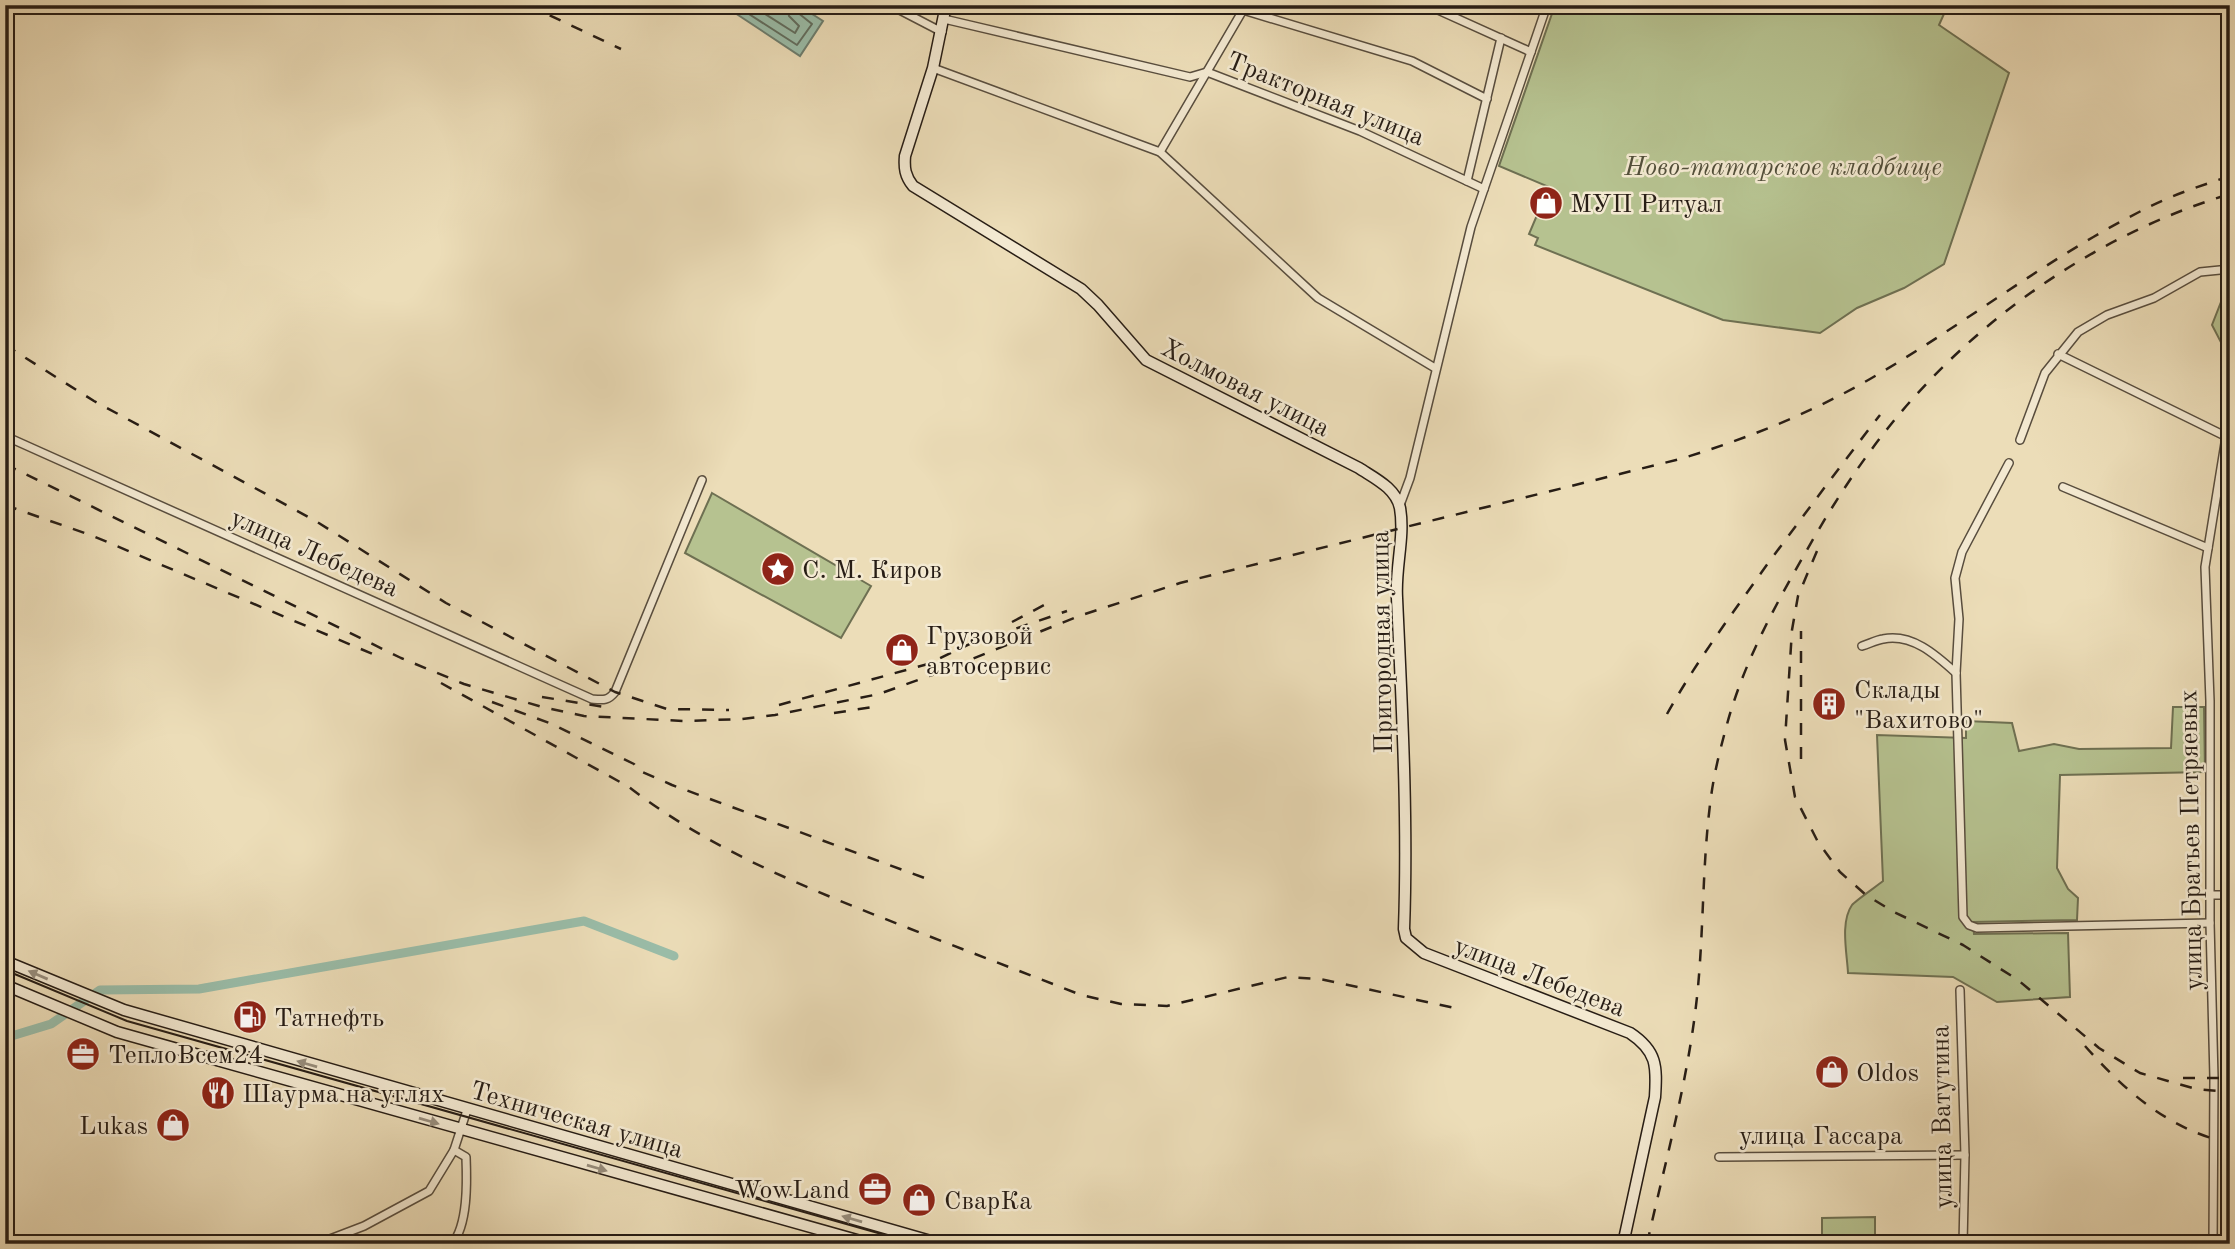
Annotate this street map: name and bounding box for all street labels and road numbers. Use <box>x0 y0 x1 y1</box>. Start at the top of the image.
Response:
street label: Тракторная улица <box>1223 48 1428 151</box>
street label: Холмовая улица <box>1157 335 1334 442</box>
street label: улица Лебедева <box>226 505 402 603</box>
street label: Пригородная улица <box>1368 530 1398 754</box>
street label: улица Братьев Петряевых <box>2176 689 2208 991</box>
street label: улица Лебедева <box>1450 933 1629 1022</box>
street label: улица Ватутина <box>1928 1025 1958 1209</box>
street label: Техническая улица <box>467 1078 686 1164</box>
street label: улица Гассара <box>1739 1124 1903 1150</box>

